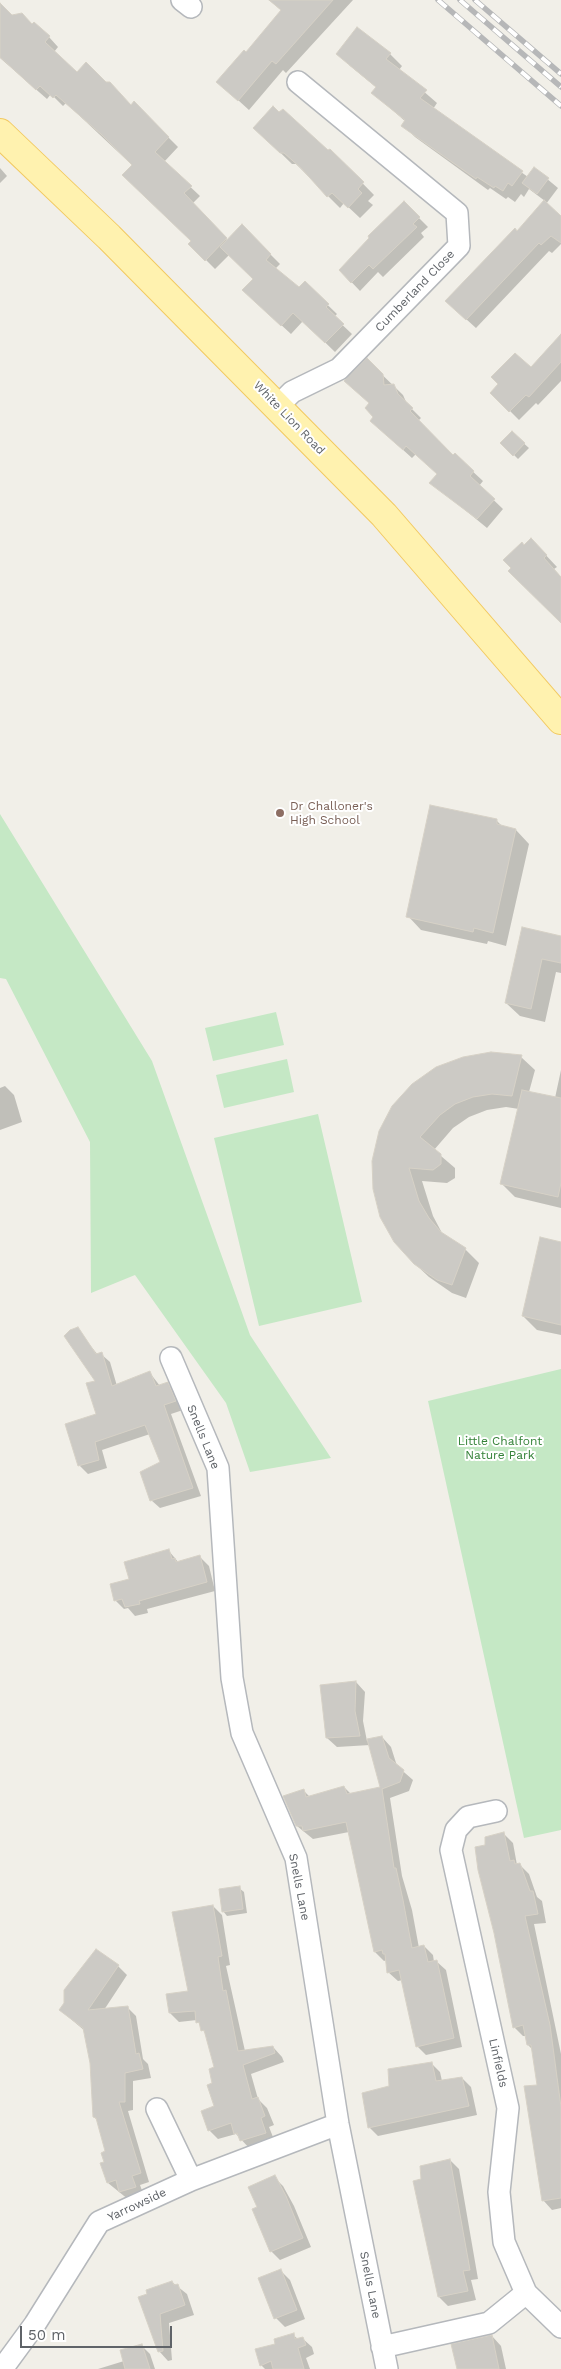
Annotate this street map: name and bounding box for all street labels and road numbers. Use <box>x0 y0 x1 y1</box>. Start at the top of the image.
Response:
street label: Cumberland Close <box>372 247 458 335</box>
street label: White Lion Road <box>250 378 328 458</box>
street label: Snells Lane <box>184 1403 222 1471</box>
street label: Snells Lane <box>285 1852 313 1922</box>
street label: Linfields <box>485 2037 511 2089</box>
street label: Yarrowside <box>105 2185 169 2225</box>
street label: Snells Lane <box>356 2250 384 2320</box>

